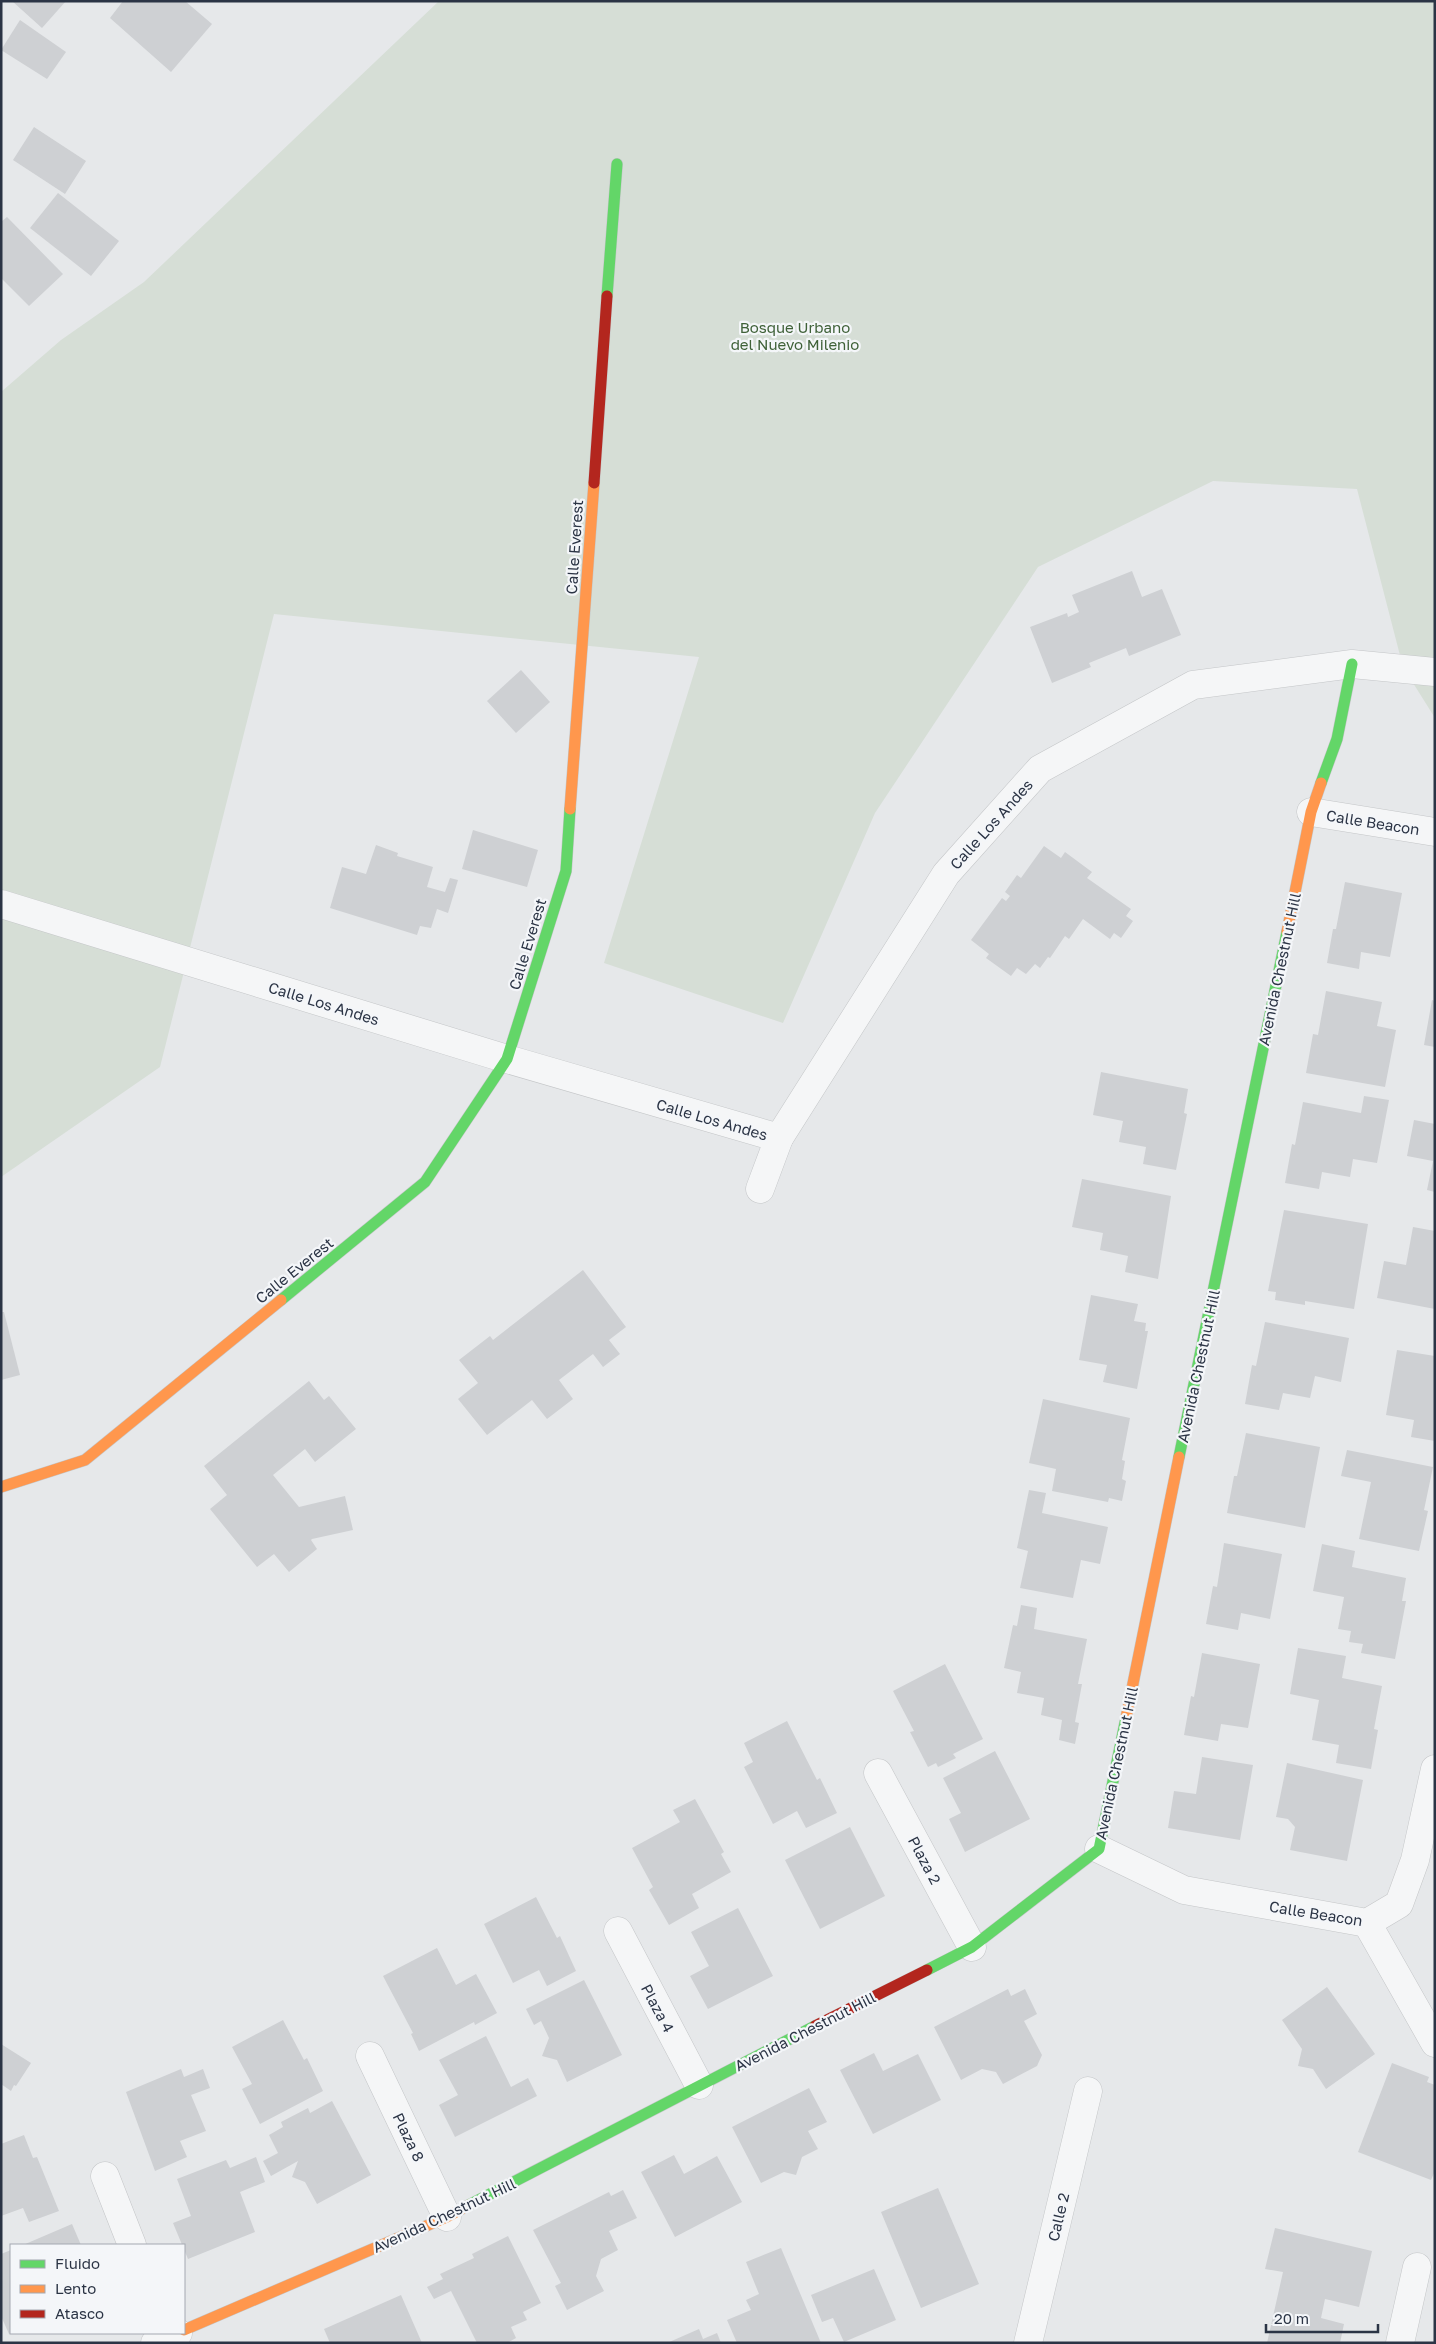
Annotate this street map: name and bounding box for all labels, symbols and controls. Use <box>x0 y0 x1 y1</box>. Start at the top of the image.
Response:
park label: Bosque Urbano del Nuevo Milenio <box>731 318 859 353</box>
street label: Calle Everest <box>562 499 586 595</box>
street label: Calle Los Andes <box>946 775 1036 873</box>
street label: Calle Beacon <box>1325 806 1421 838</box>
street label: Avenida Chestnut Hill <box>1254 891 1304 1047</box>
street label: Calle Everest <box>505 896 549 992</box>
street label: Calle Los Andes <box>266 978 382 1028</box>
street label: Calle Los Andes <box>654 1095 770 1143</box>
street label: Calle Everest <box>252 1233 336 1307</box>
street label: Avenida Chestnut Hill <box>1173 1288 1223 1444</box>
street label: Avenida Chestnut Hill <box>1091 1685 1141 1841</box>
street label: Plaza 2 <box>905 1833 945 1887</box>
street label: Calle Beacon <box>1268 1897 1364 1929</box>
street label: Plaza 4 <box>638 1981 678 2035</box>
street label: Avenida Chestnut Hill <box>732 1988 879 2074</box>
street label: Plaza 8 <box>389 2110 429 2164</box>
street label: Avenida Chestnut Hill <box>370 2174 519 2256</box>
street label: Calle 2 <box>1044 2191 1072 2243</box>
legend <box>10 2244 185 2334</box>
text: Fluido <box>55 2254 100 2272</box>
text: Lento <box>55 2279 96 2297</box>
scale bar <box>1266 2302 1378 2334</box>
text: Atasco <box>55 2304 104 2322</box>
text: 20 m <box>1274 2309 1309 2327</box>

